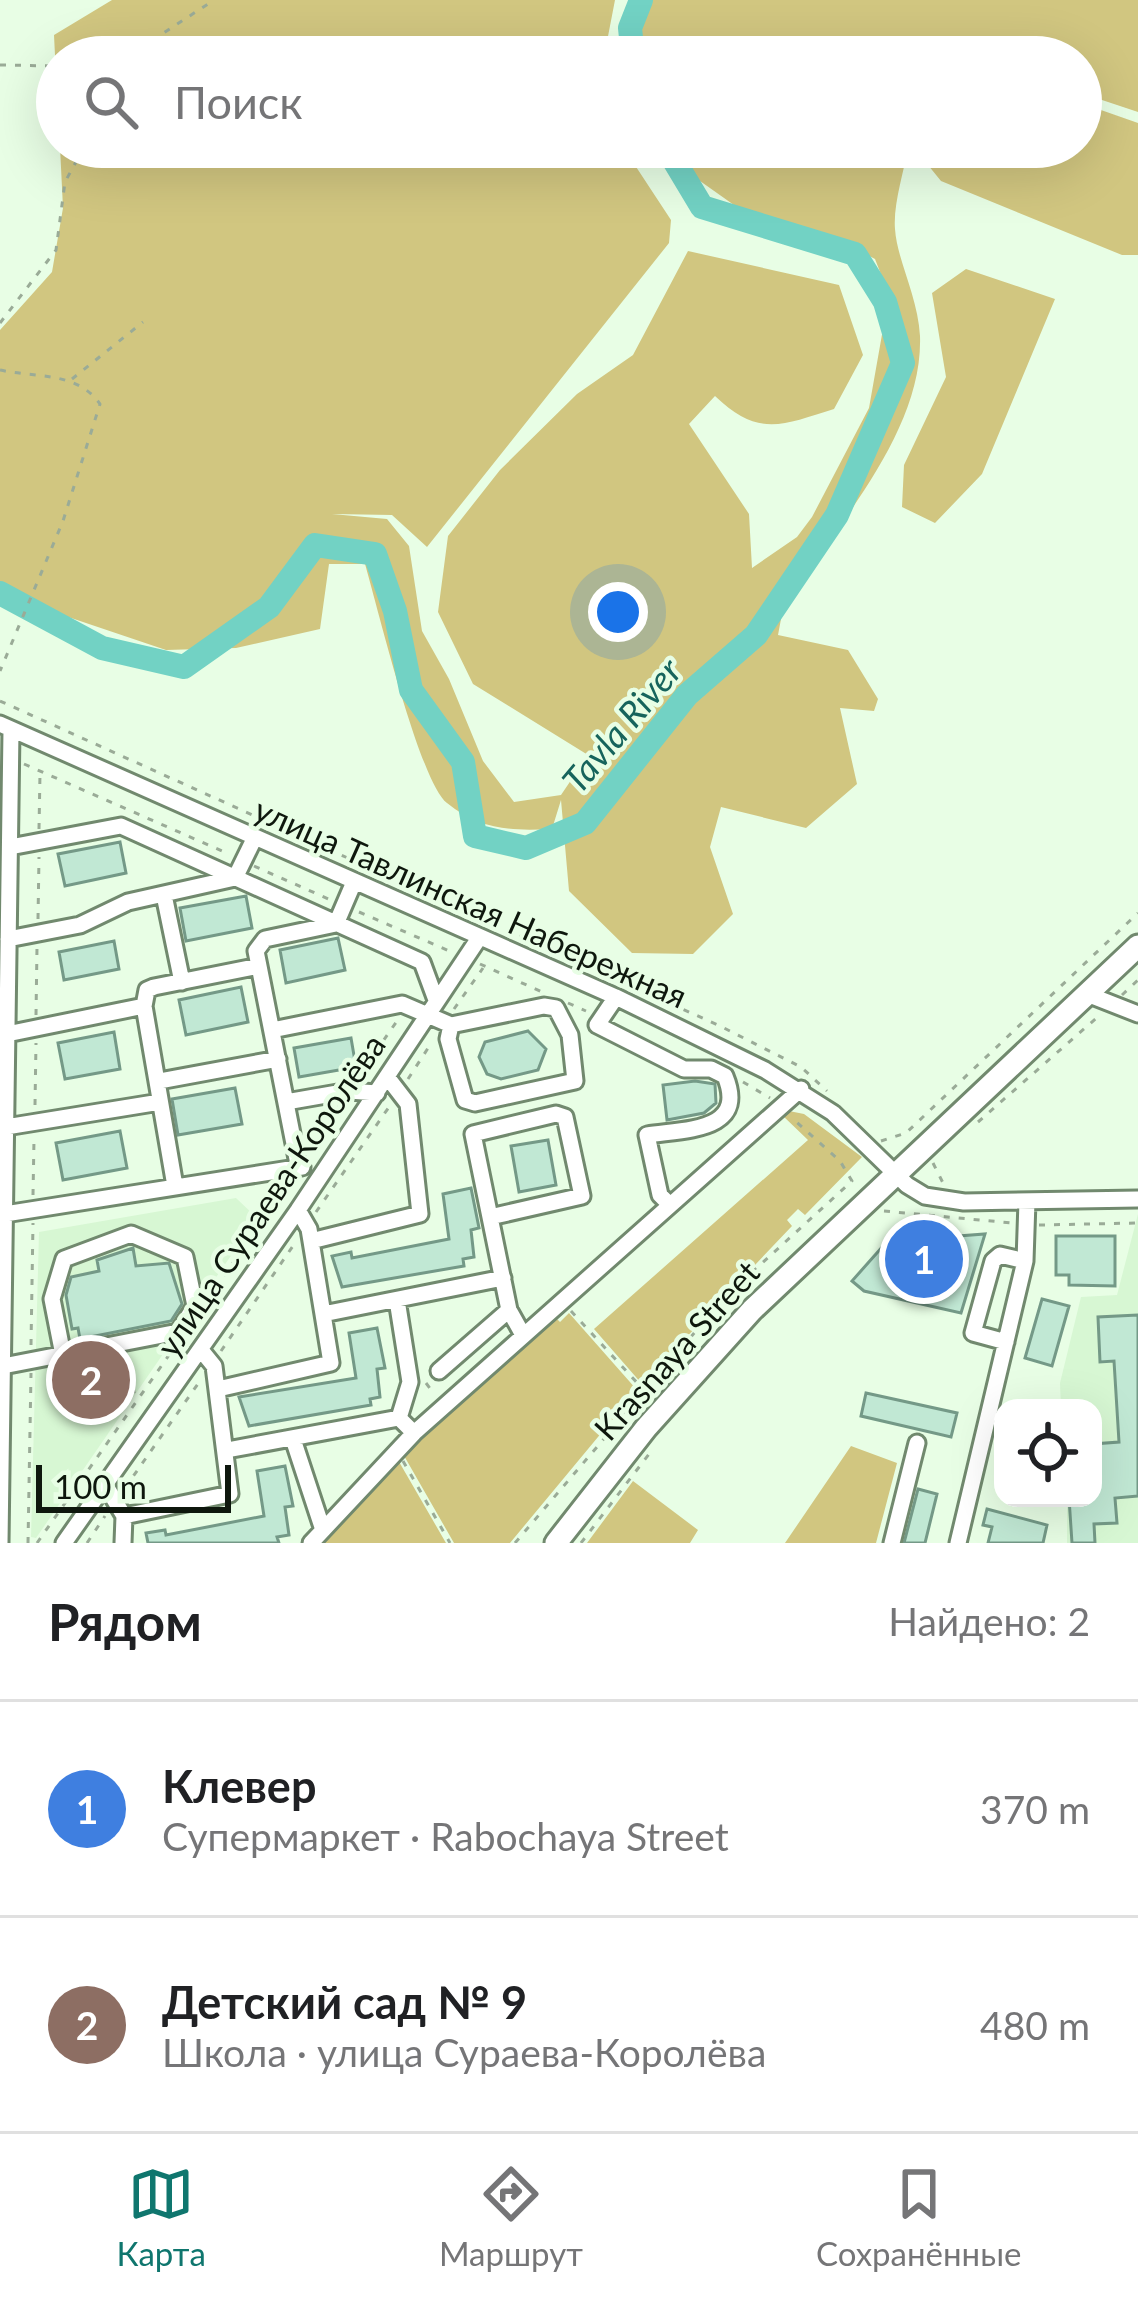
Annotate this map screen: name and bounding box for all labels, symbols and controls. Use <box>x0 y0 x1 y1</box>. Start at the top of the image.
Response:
search box <box>36 36 1102 168</box>
icon: search <box>78 69 144 135</box>
text: Поиск <box>174 75 303 129</box>
your location <box>588 582 648 642</box>
water label: Tavla River <box>552 648 690 801</box>
street label: улица Тавлинская Набережная <box>249 788 693 1016</box>
street label: улица Сураева-Королёва <box>147 1026 393 1364</box>
pin: 1 <box>885 1214 963 1304</box>
street label: Krasnaya Street <box>585 1252 767 1448</box>
pin: 2 <box>52 1335 130 1425</box>
map controls <box>994 1399 1102 1507</box>
button: locate <box>994 1399 1102 1507</box>
scale bar <box>36 1459 231 1512</box>
text: 100 m <box>54 1466 147 1506</box>
text: Рядом <box>48 1591 202 1652</box>
text: Найдено: 2 <box>888 1598 1090 1644</box>
text: Клевер <box>162 1759 316 1813</box>
text: 1 <box>76 1786 98 1832</box>
text: 370 m <box>980 1786 1090 1832</box>
text: Супермаркет · Rabochaya Street <box>162 1813 729 1859</box>
text: Детский сад № 9 <box>162 1975 527 2029</box>
text: 2 <box>76 2002 98 2048</box>
text: 480 m <box>980 2002 1090 2048</box>
text: Школа · улица Сураева-Королёва <box>162 2029 766 2075</box>
tab: Карта <box>117 2161 206 2273</box>
tab: Маршрут <box>439 2161 583 2273</box>
tab: Сохранённые <box>816 2161 1021 2273</box>

